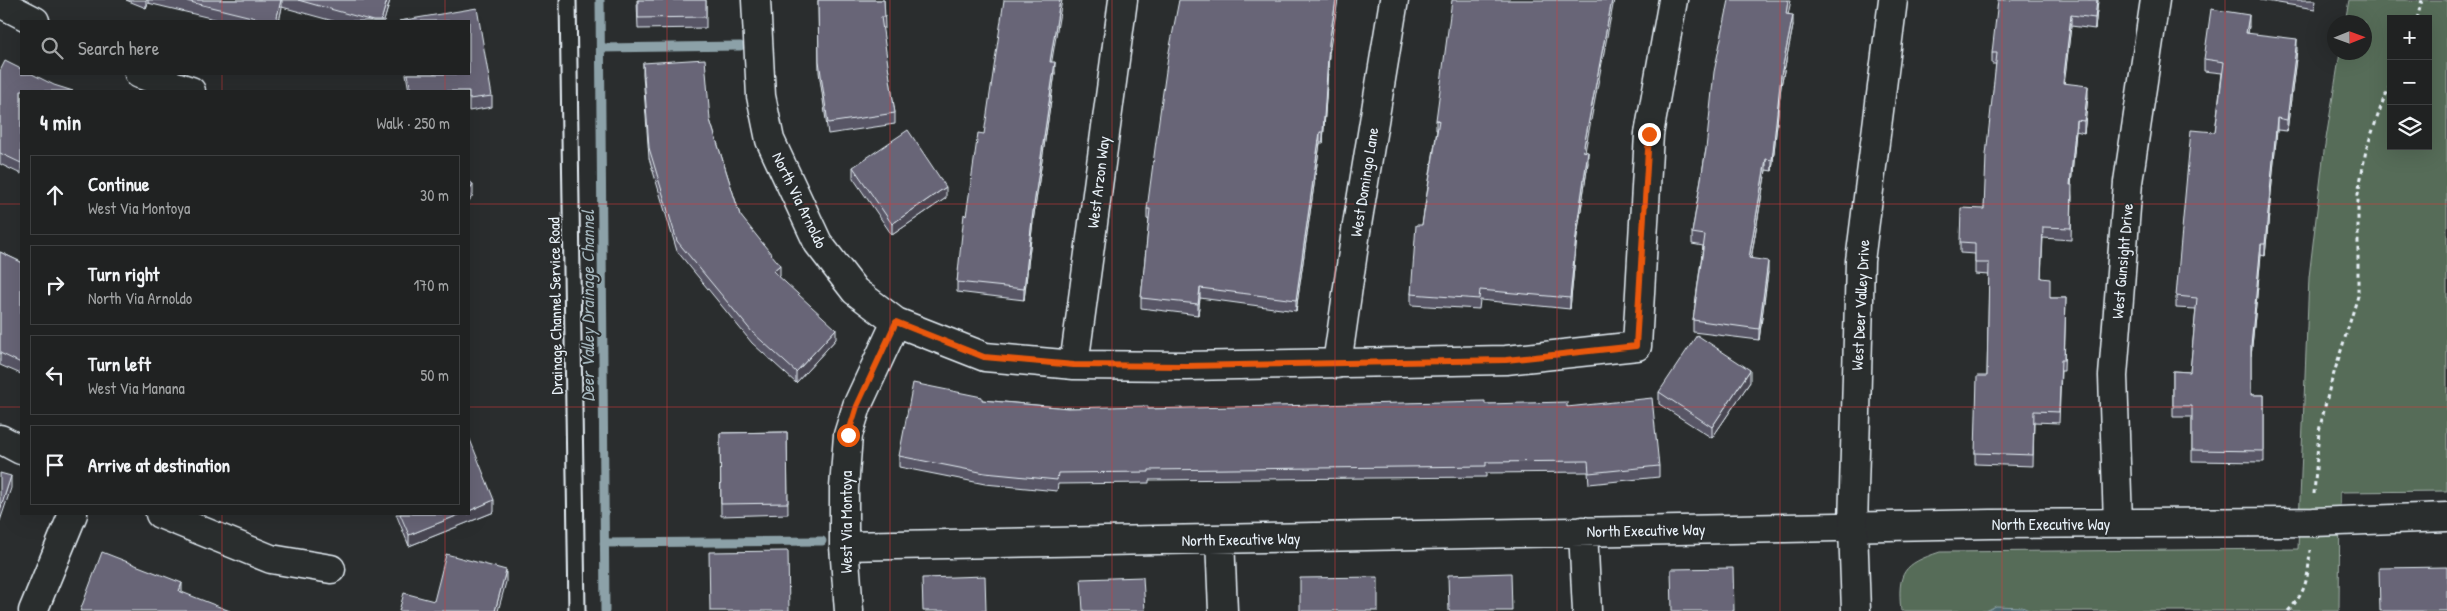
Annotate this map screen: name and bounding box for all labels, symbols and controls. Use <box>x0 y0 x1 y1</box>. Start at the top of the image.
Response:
north arrow <box>2327 15 2372 60</box>
map controls <box>2387 15 2432 150</box>
button: + <box>2387 15 2432 60</box>
search box <box>20 20 470 75</box>
icon: search <box>38 34 66 62</box>
text: Search here <box>78 35 159 61</box>
button: − <box>2387 60 2432 105</box>
button: layers <box>2387 105 2432 150</box>
text: 4 min <box>40 108 81 137</box>
text: Walk · 250 m <box>376 112 450 134</box>
route end <box>1638 123 1661 146</box>
street label: West Domingo Lane <box>1345 125 1384 238</box>
street label: West Arzon Way <box>1081 134 1115 229</box>
street label: North Via Arnoldo <box>767 148 833 252</box>
text: Continue <box>88 171 149 197</box>
icon: ahead <box>41 181 69 209</box>
text: 30 m <box>420 184 449 206</box>
text: West Via Montoya <box>88 197 190 219</box>
street label: West Gunsight Drive <box>2106 202 2138 320</box>
water label: Deer Valley Drainage Channel <box>575 209 600 402</box>
street label: Drainage Channel Service Road <box>542 217 568 395</box>
street label: West Deer Valley Drive <box>1846 238 1874 371</box>
text: Turn right <box>88 261 159 287</box>
icon: right <box>41 271 69 299</box>
text: 170 m <box>414 274 449 296</box>
text: North Via Arnoldo <box>88 287 192 309</box>
text: Turn left <box>88 351 151 377</box>
icon: left <box>41 361 69 389</box>
text: 50 m <box>421 364 449 386</box>
text: West Via Manana <box>88 377 185 399</box>
route start <box>837 424 860 447</box>
icon: arrive <box>41 451 69 479</box>
text: Arrive at destination <box>88 452 230 478</box>
street label: West Via Montoya <box>835 471 857 573</box>
street label: North Executive Way <box>1992 513 2111 535</box>
street label: North Executive Way <box>1586 518 1706 542</box>
street label: North Executive Way <box>1181 527 1301 551</box>

